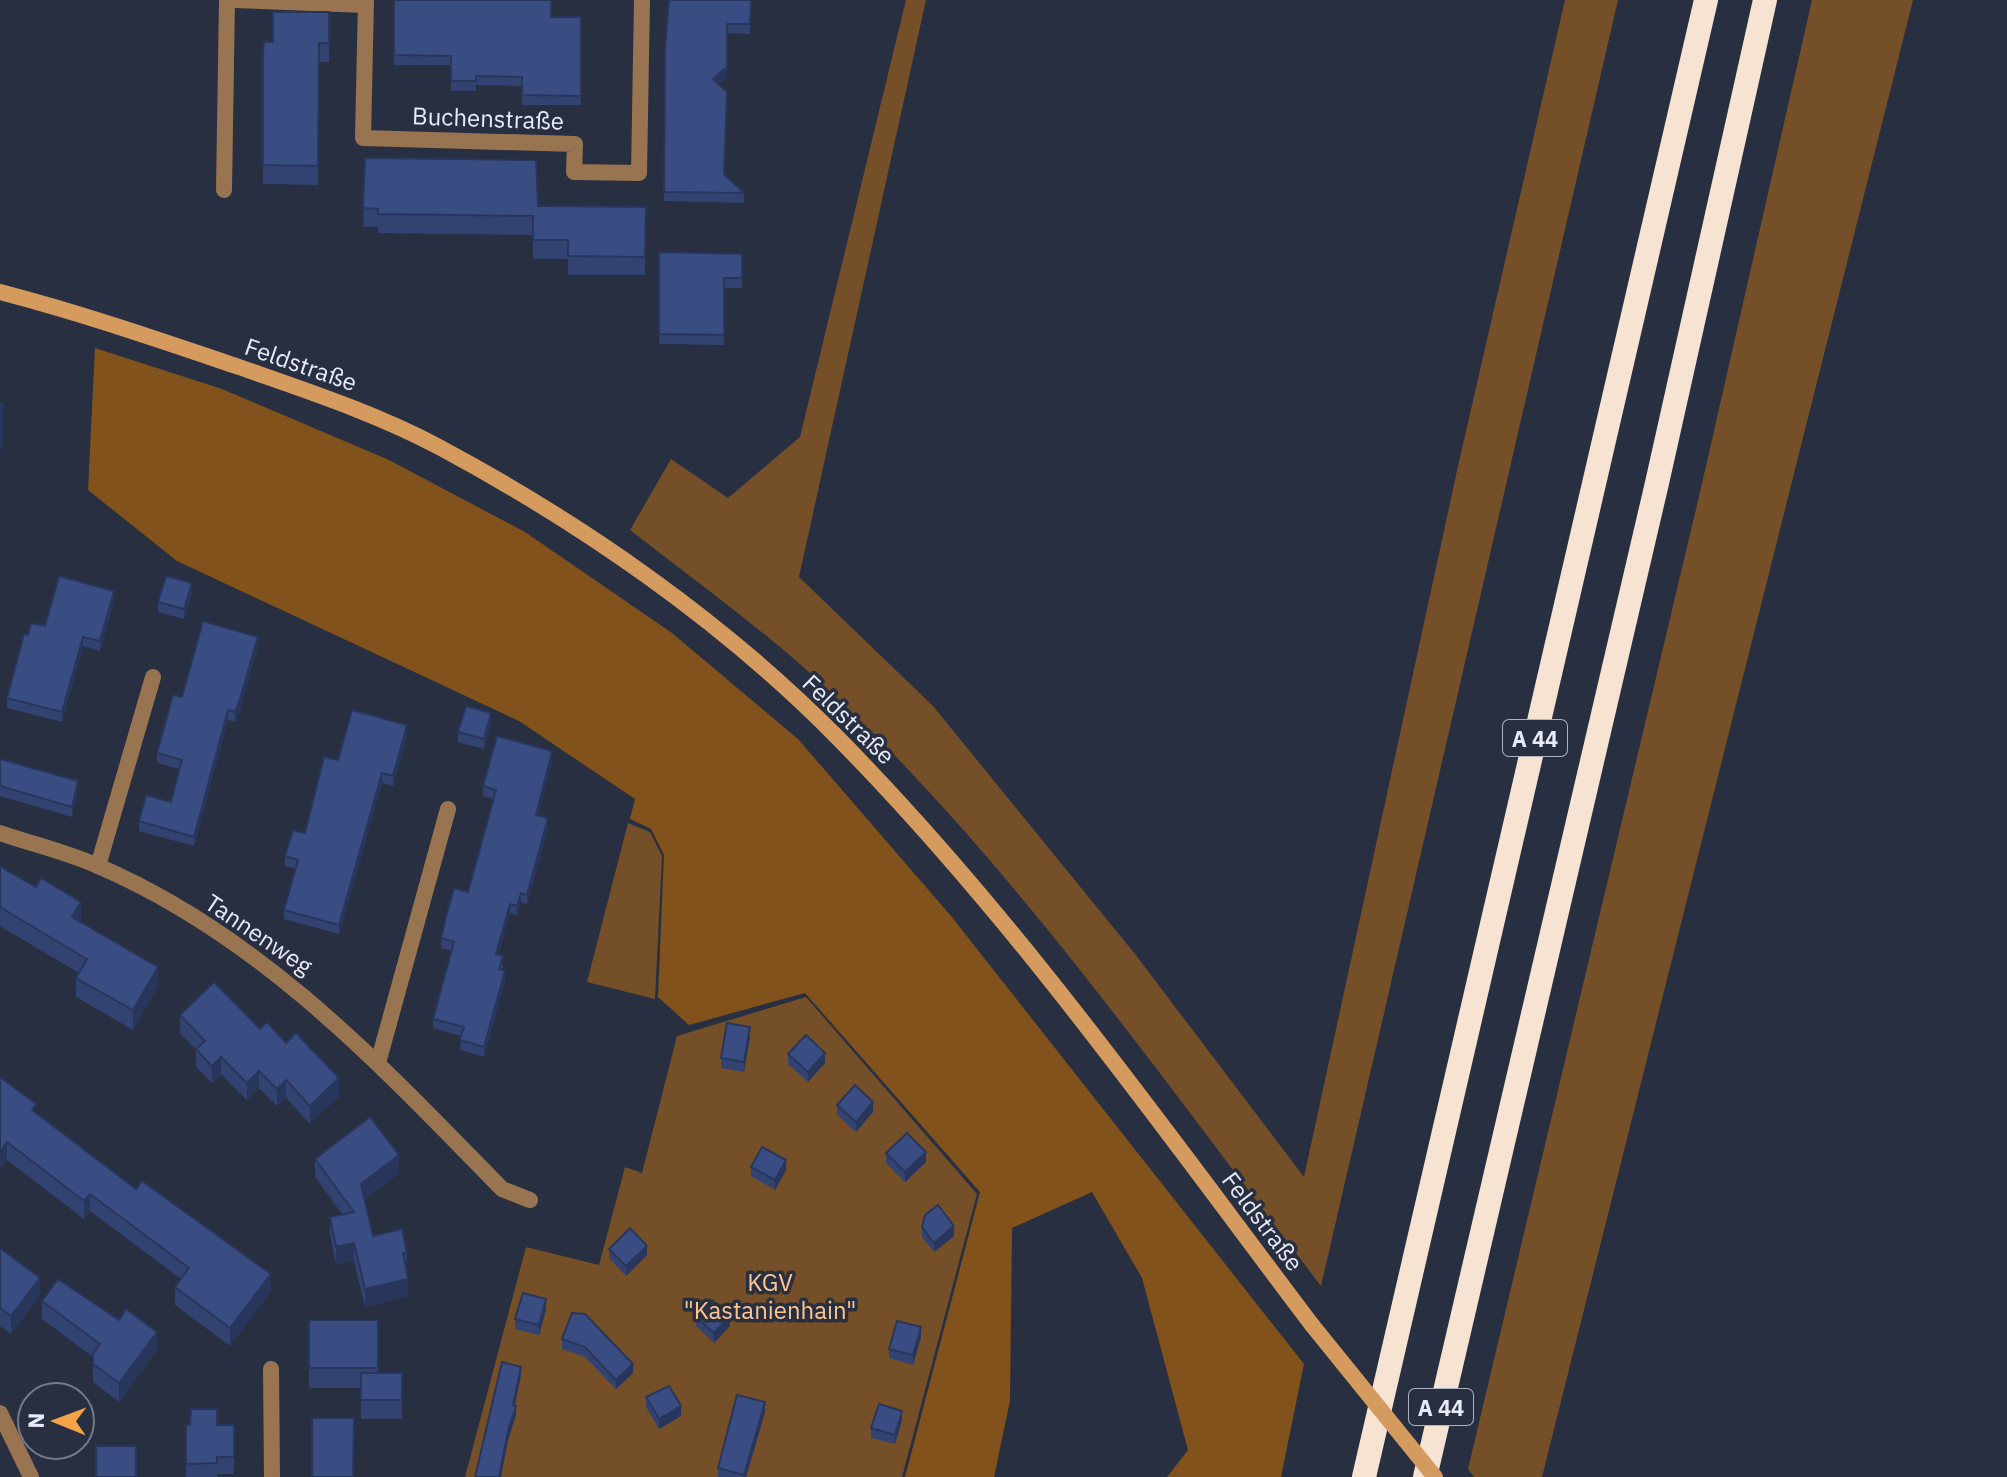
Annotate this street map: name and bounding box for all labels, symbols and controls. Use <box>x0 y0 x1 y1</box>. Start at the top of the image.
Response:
street label: Buchenstraße <box>412 99 564 137</box>
street label: Feldstraße <box>241 330 361 398</box>
street label: Feldstraße <box>796 667 902 771</box>
road number: A 44 <box>1503 720 1567 756</box>
street label: Tannenweg <box>199 886 319 982</box>
street label: Feldstraße <box>1215 1165 1311 1277</box>
park label: KGV "Kastanienhain" <box>684 1266 856 1326</box>
north arrow <box>16 1381 96 1461</box>
road number: A 44 <box>1409 1389 1473 1425</box>
text: N <box>21 1412 50 1429</box>

